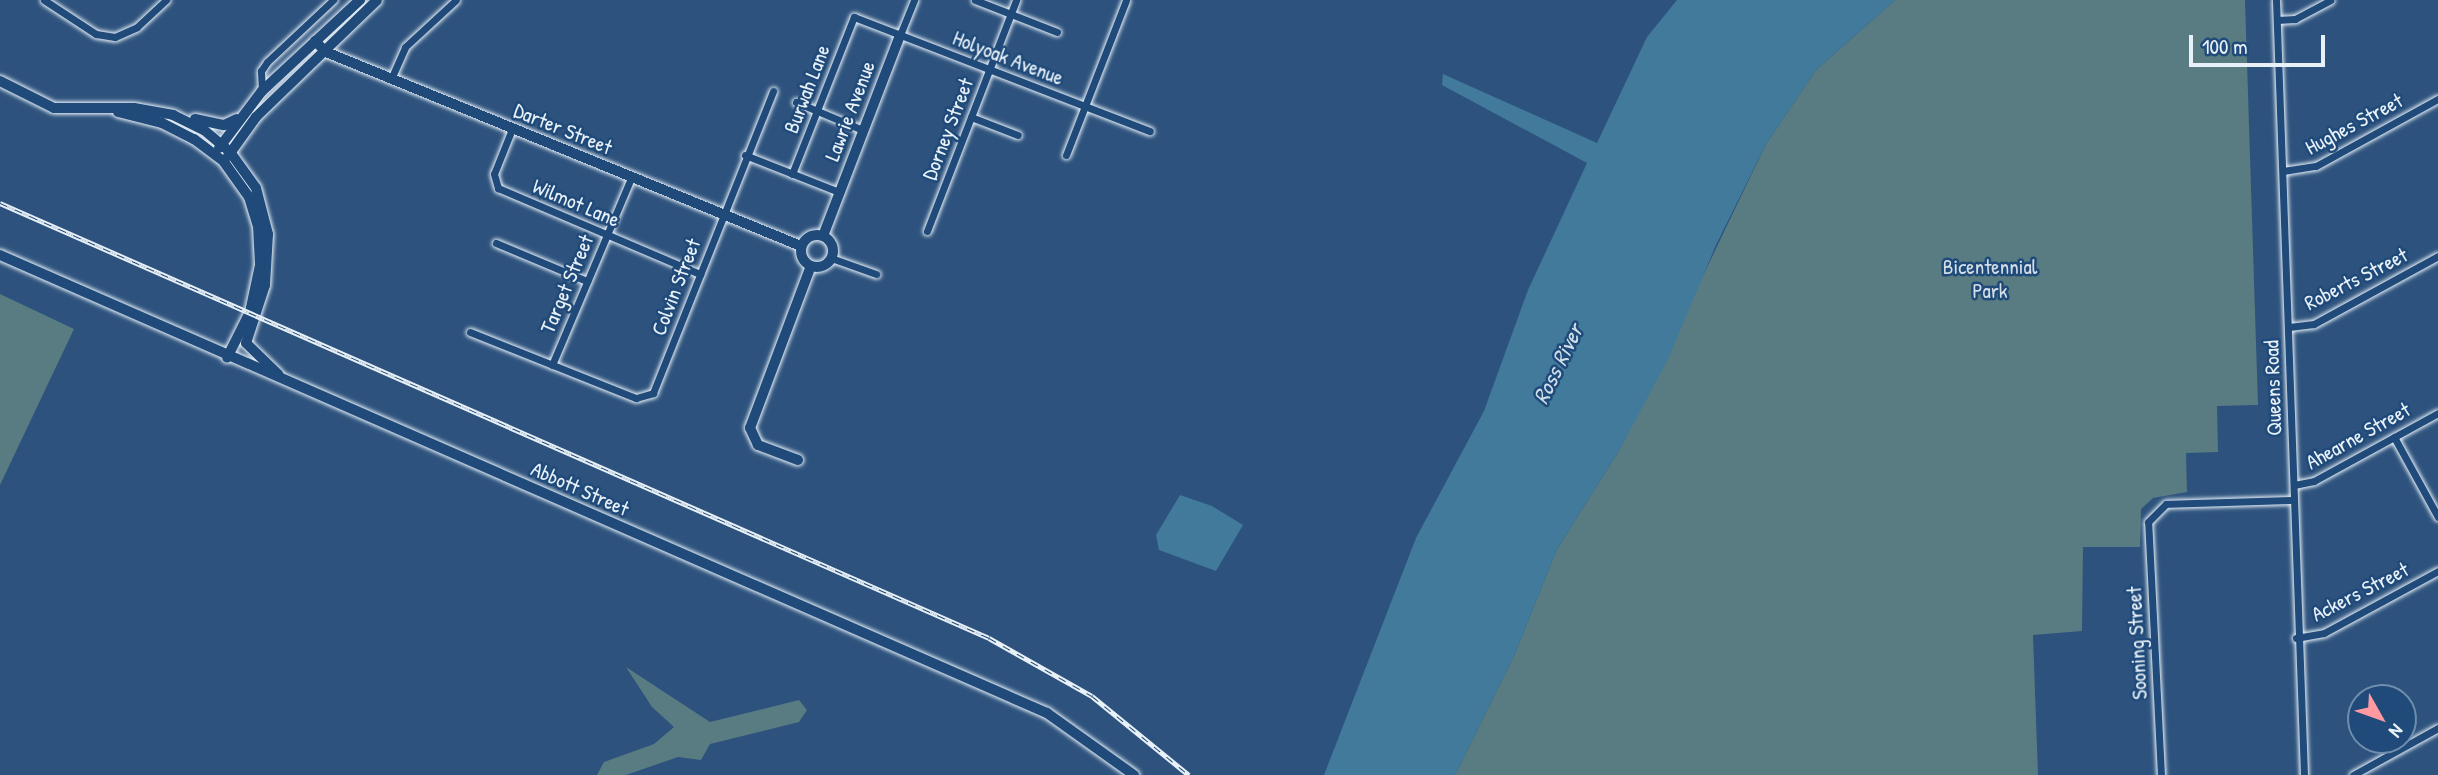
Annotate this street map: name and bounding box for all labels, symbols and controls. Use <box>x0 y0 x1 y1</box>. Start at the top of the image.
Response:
scale bar <box>2193 21 2330 65</box>
street label: Holyoak Avenue <box>949 25 1067 91</box>
text: 100 m <box>2202 32 2248 61</box>
street label: Burwah Lane <box>779 41 835 137</box>
street label: Lawrie Avenue <box>819 57 881 165</box>
street label: Dorney Street <box>917 75 979 183</box>
street label: Hughes Street <box>2301 88 2407 160</box>
street label: Darter Street <box>510 98 616 160</box>
street label: Wilmot Lane <box>529 173 623 233</box>
street label: Target Street <box>535 231 599 337</box>
street label: Colvin Street <box>646 235 706 339</box>
street label: Roberts Street <box>2300 242 2412 316</box>
park label: Bicentennial Park <box>1943 254 2037 304</box>
water label: Ross River <box>1527 320 1589 408</box>
street label: Queens Road <box>2259 340 2287 436</box>
street label: Ahearne Street <box>2301 397 2415 475</box>
street label: Abbott Street <box>527 456 633 522</box>
street label: Ackers Street <box>2307 557 2413 627</box>
street label: Sooning Street <box>2121 586 2153 700</box>
north arrow <box>2347 684 2417 754</box>
text: N <box>2383 719 2410 743</box>

